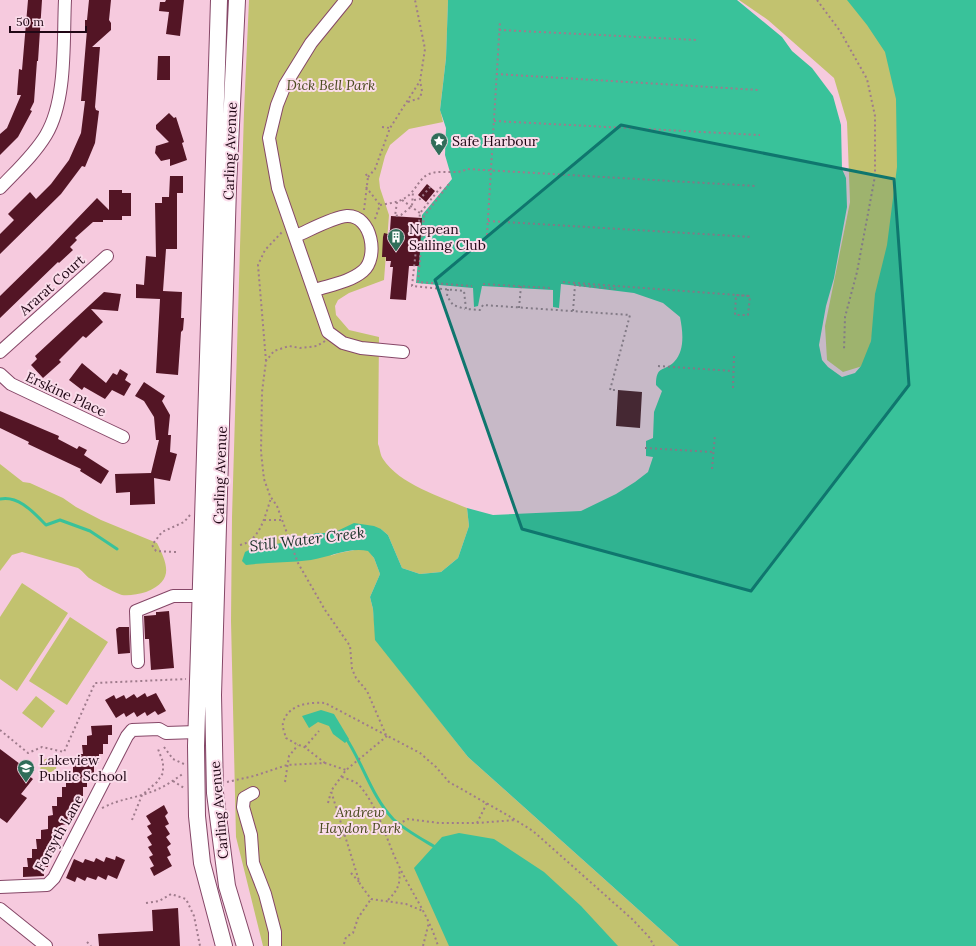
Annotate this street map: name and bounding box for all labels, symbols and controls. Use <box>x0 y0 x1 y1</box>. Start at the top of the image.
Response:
scale bar <box>10 8 86 34</box>
text: 50 m <box>16 14 44 29</box>
park label: Dick Bell Park <box>287 76 375 94</box>
street label: Carling Avenue <box>219 101 241 200</box>
place icon: Safe Harbour <box>429 131 449 156</box>
place label: Safe Harbour <box>452 132 538 150</box>
place label: Nepean Sailing Club <box>409 220 486 254</box>
building icon: Nepean Sailing Club <box>386 227 406 252</box>
street label: Ararat Court <box>15 250 89 320</box>
street label: Erskine Place <box>23 367 110 421</box>
street label: Carling Avenue <box>209 425 231 524</box>
water label: Still Water Creek <box>248 522 366 555</box>
place label: Lakeview Public School <box>39 751 127 785</box>
school or university icon: Lakeview Public School <box>16 758 36 783</box>
street label: Carling Avenue <box>206 760 232 860</box>
street label: Forsyth Lane <box>31 791 88 874</box>
park label: Andrew Haydon Park <box>319 803 401 837</box>

